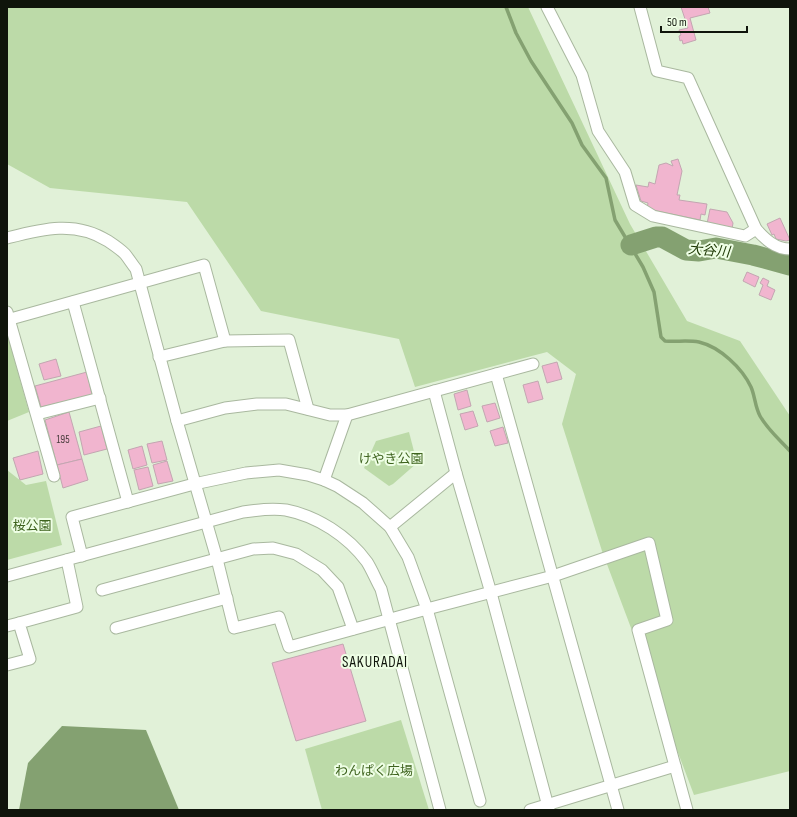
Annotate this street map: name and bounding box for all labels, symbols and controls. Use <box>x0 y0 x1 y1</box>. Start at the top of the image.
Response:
scale bar <box>661 8 747 34</box>
text: 50 m <box>667 15 687 30</box>
water label: 大谷川 <box>687 240 733 261</box>
house number: 195 <box>56 433 70 446</box>
park label: けやき公園 <box>358 451 424 467</box>
park label: 桜公園 <box>12 518 52 534</box>
district label: SAKURADAI <box>342 653 408 672</box>
park label: わんぱく広場 <box>335 763 413 779</box>

